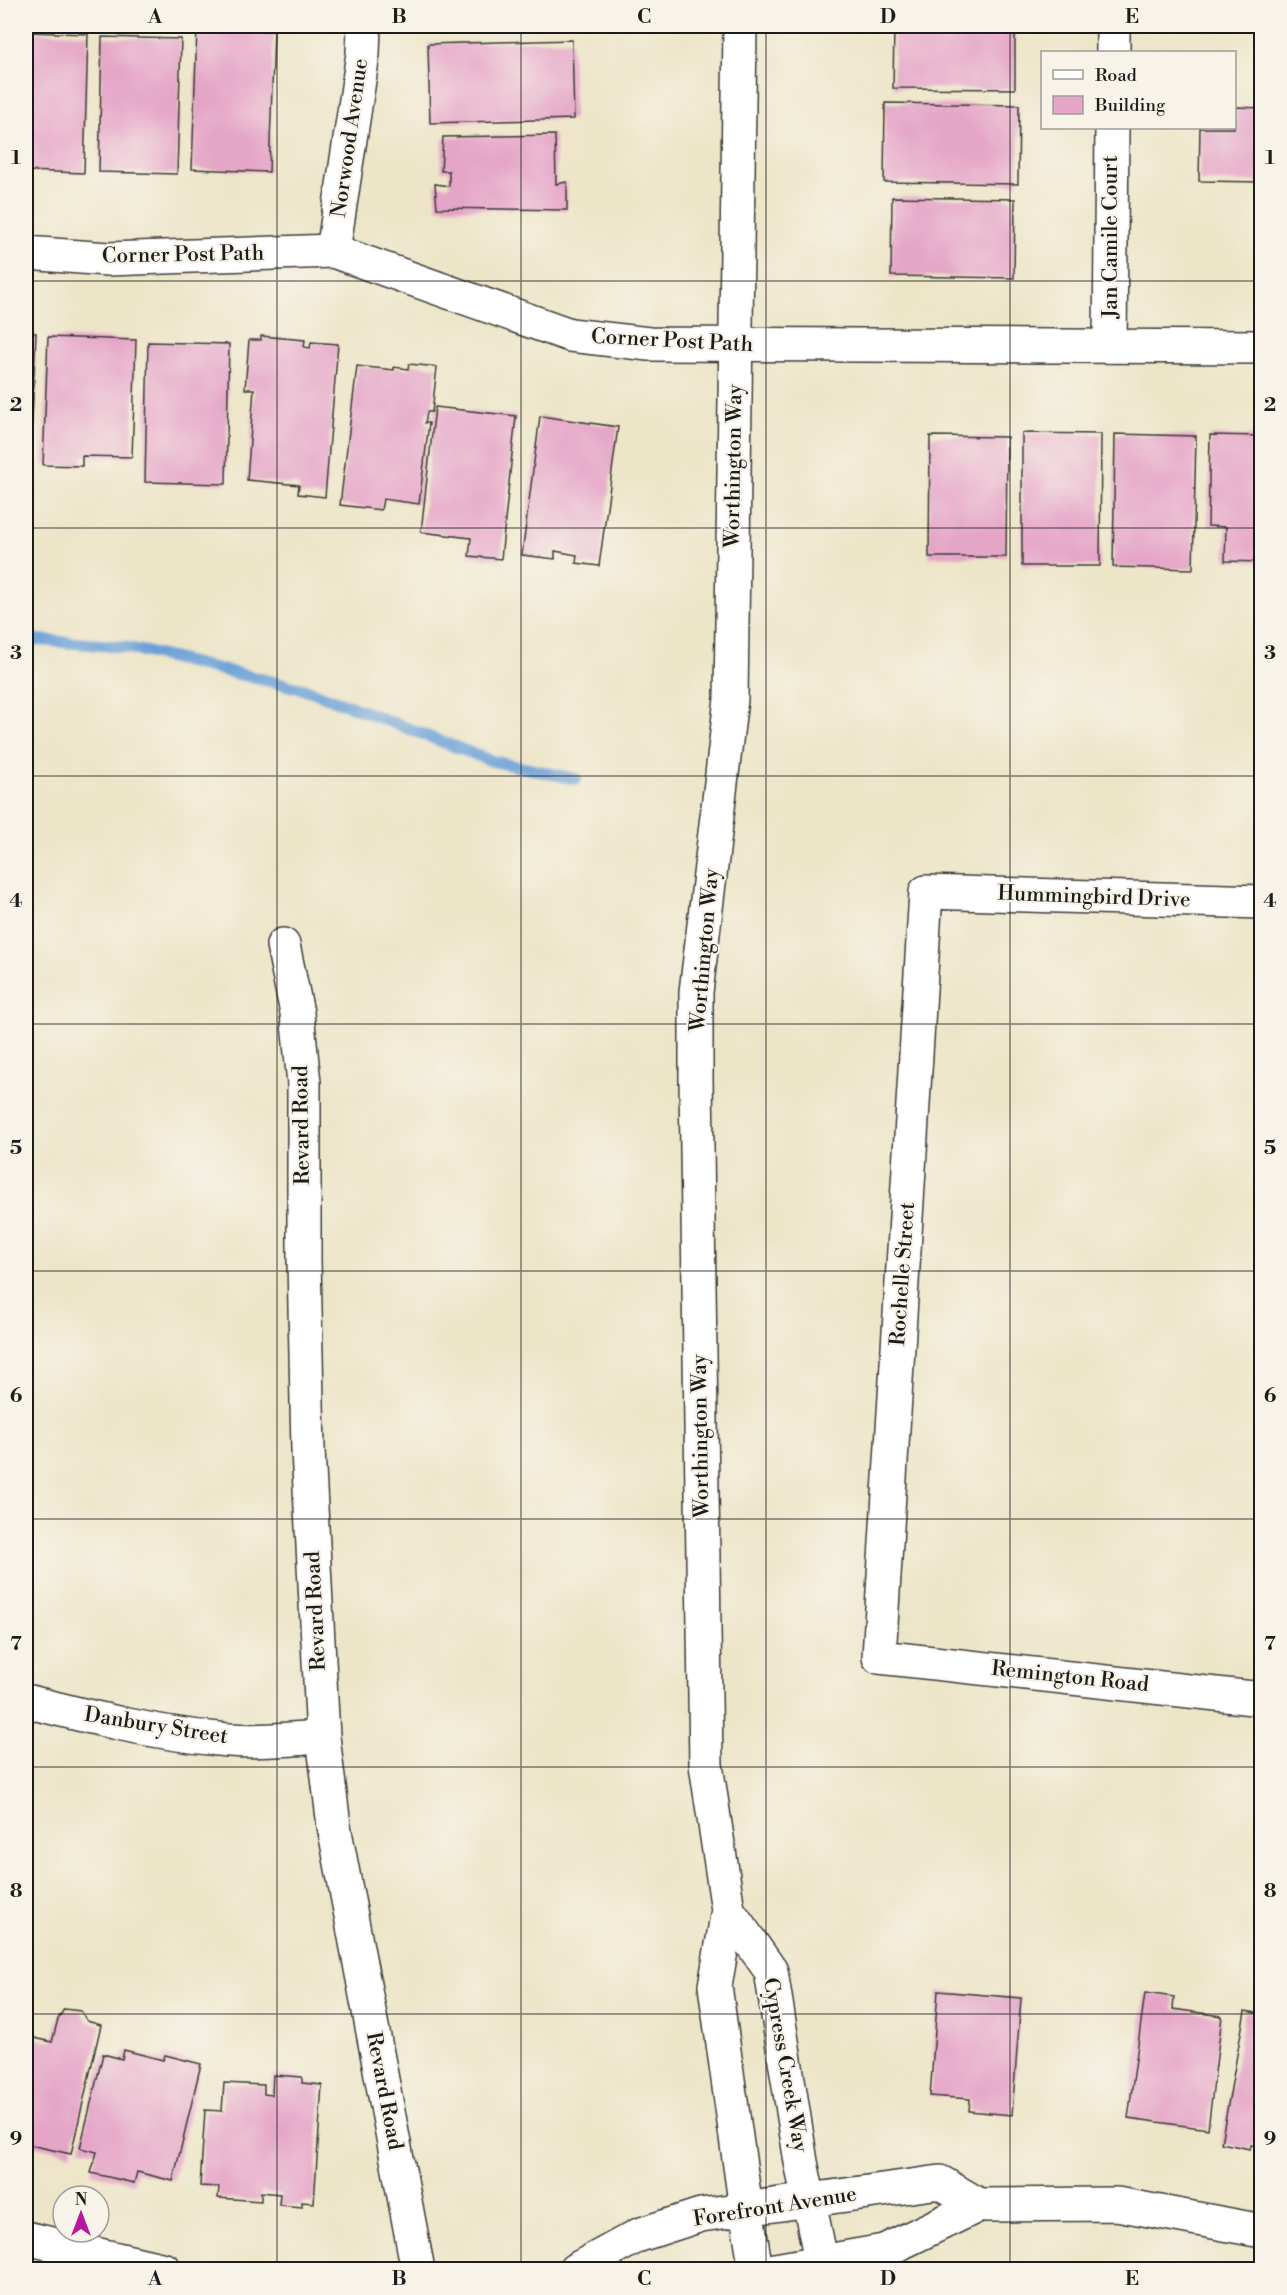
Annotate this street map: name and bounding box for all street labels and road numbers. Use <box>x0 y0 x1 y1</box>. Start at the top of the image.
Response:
street label: Norwood Avenue <box>326 57 374 219</box>
street label: Jan Camile Court <box>1098 155 1124 320</box>
street label: Corner Post Path <box>102 241 265 269</box>
street label: Corner Post Path <box>590 324 754 358</box>
street label: Worthington Way <box>720 383 748 549</box>
street label: Worthington Way <box>685 866 725 1034</box>
street label: Hummingbird Drive <box>997 881 1191 913</box>
street label: Revard Road <box>288 1065 316 1185</box>
street label: Rochelle Street <box>885 1201 921 1347</box>
street label: Worthington Way <box>687 1353 715 1519</box>
street label: Revard Road <box>300 1550 332 1671</box>
street label: Remington Road <box>990 1656 1150 1698</box>
street label: Danbury Street <box>82 1702 230 1750</box>
street label: Cypress Creek Way <box>757 1976 813 2155</box>
street label: Revard Road <box>360 2030 408 2152</box>
street label: Forefront Avenue <box>691 2181 859 2233</box>

